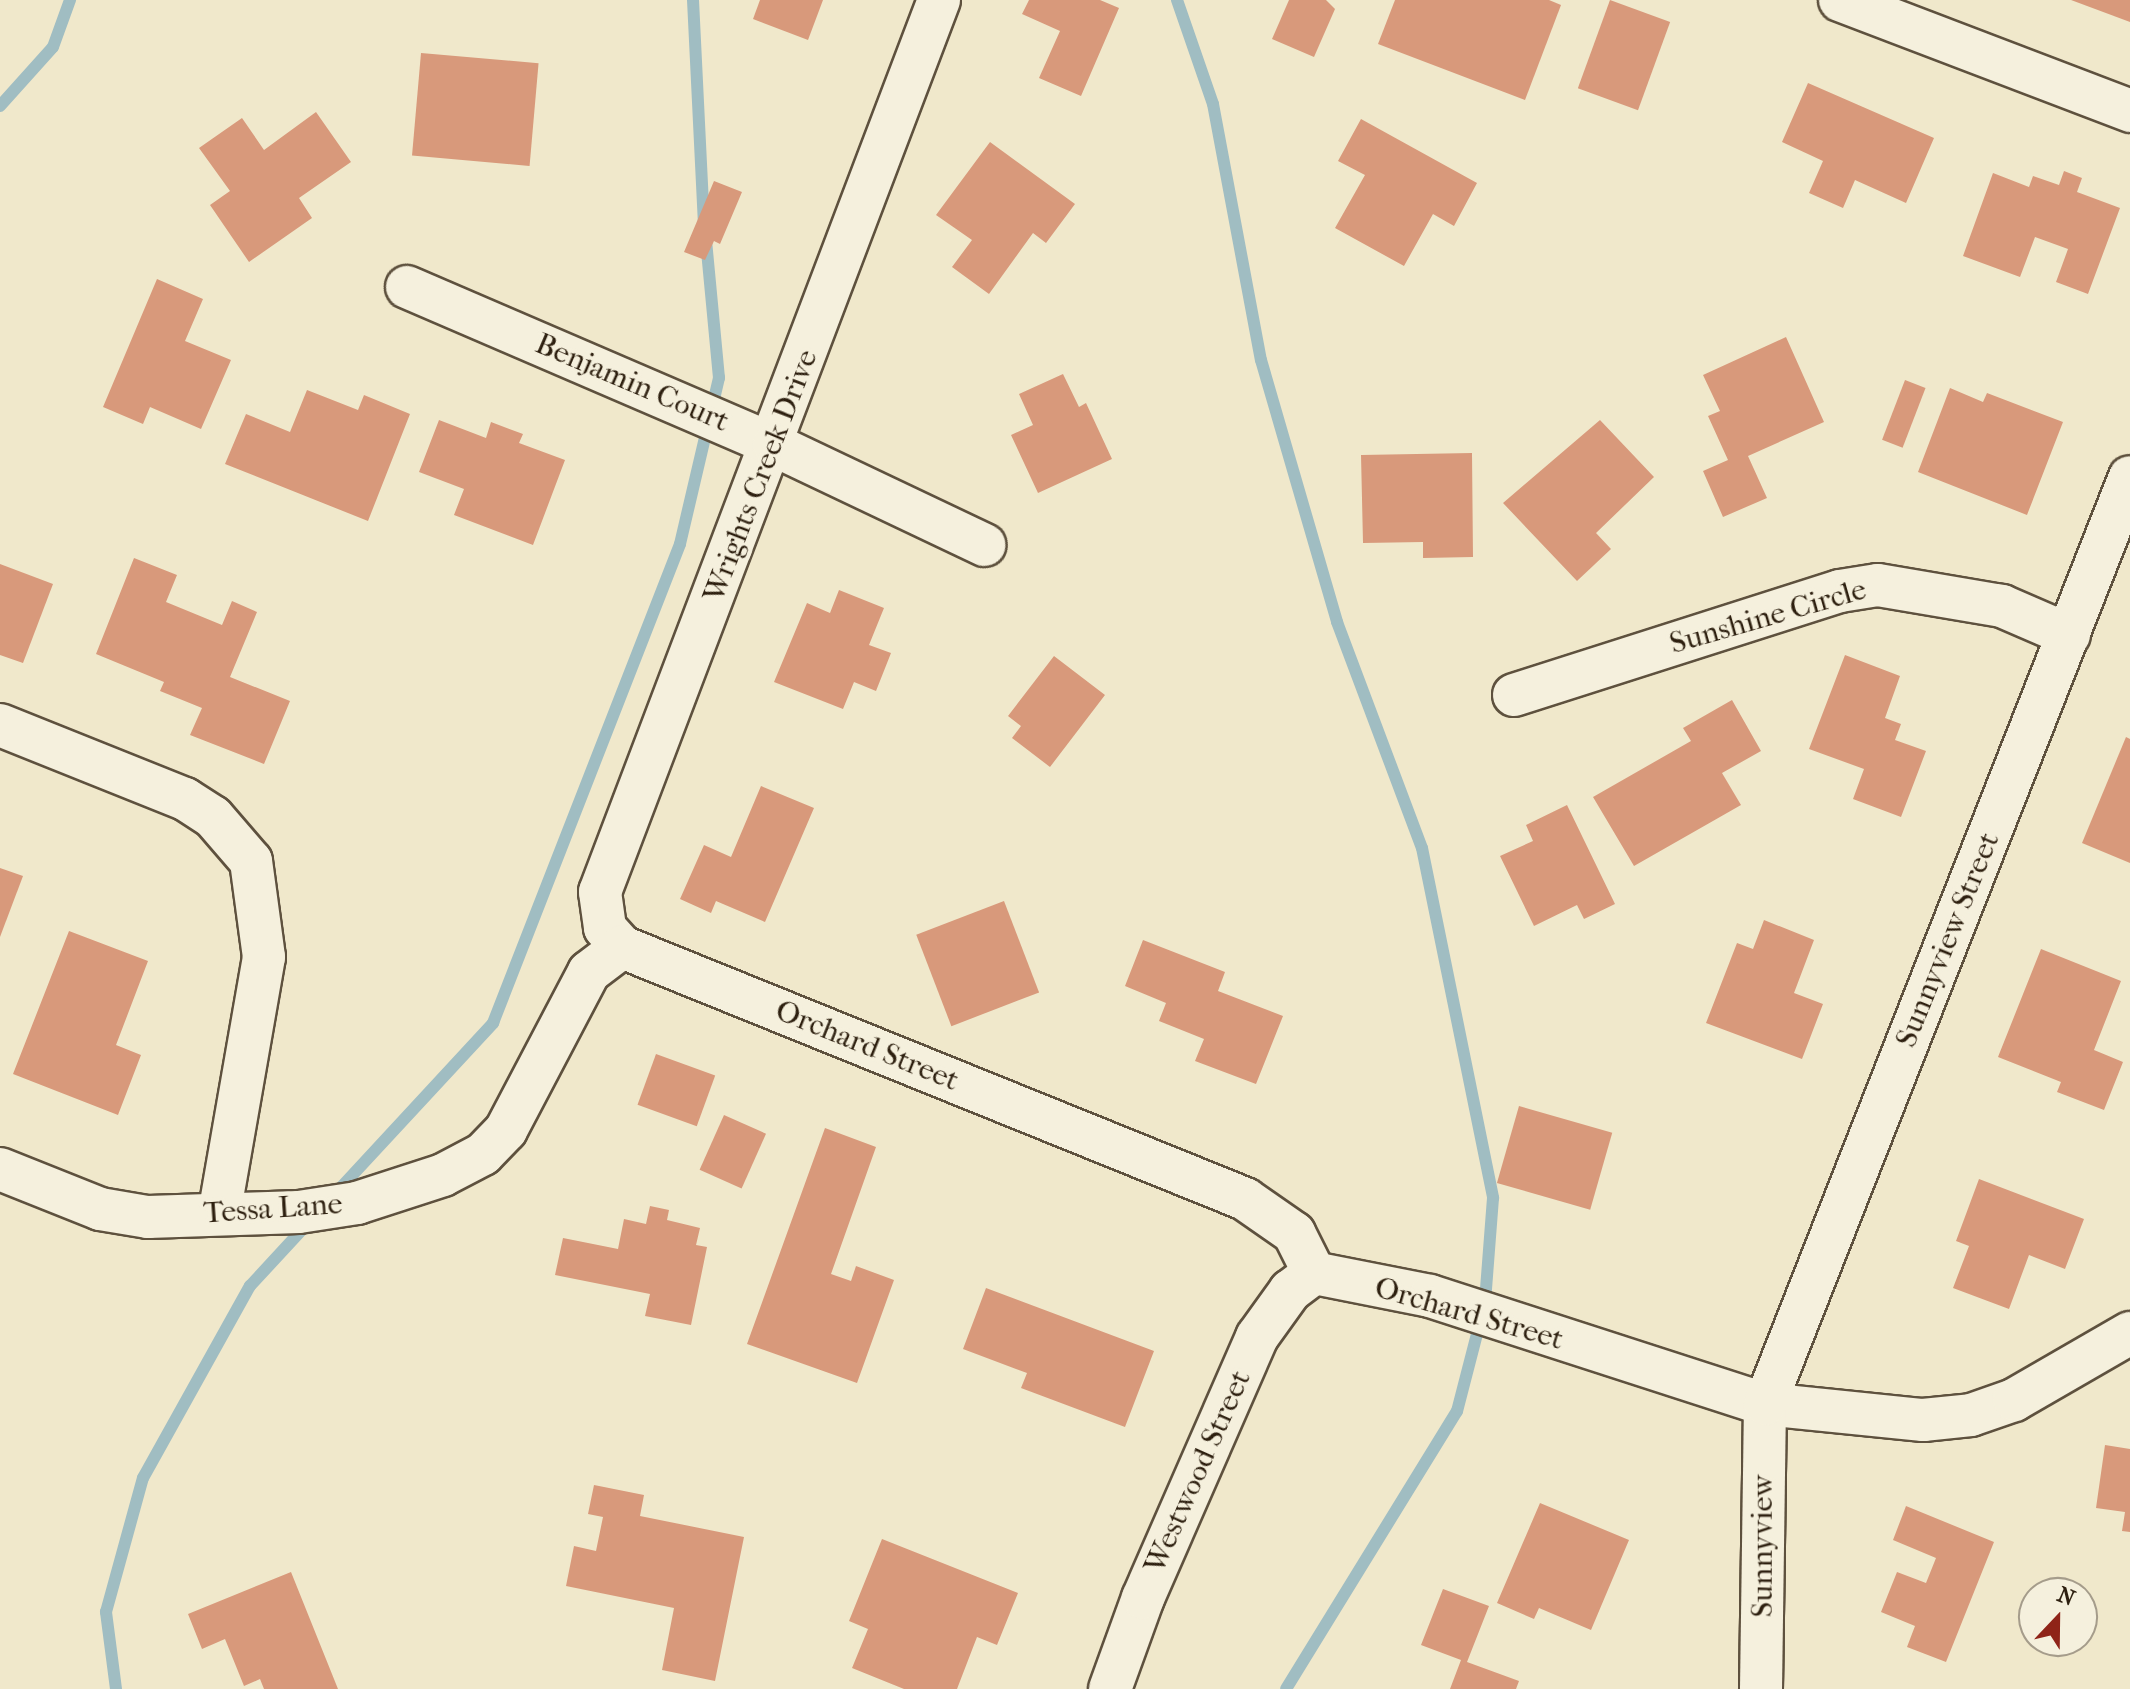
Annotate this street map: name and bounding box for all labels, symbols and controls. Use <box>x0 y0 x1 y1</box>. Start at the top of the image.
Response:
street label: Benjamin Court <box>530 326 734 440</box>
street label: Wrights Creek Drive <box>696 345 826 607</box>
street label: Sunshine Circle <box>1666 572 1870 662</box>
street label: Sunnyview Street <box>1889 827 2007 1053</box>
street label: Orchard Street <box>770 993 964 1099</box>
street label: Tessa Lane <box>202 1186 344 1232</box>
street label: Orchard Street <box>1371 1270 1567 1358</box>
street label: Westwood Street <box>1137 1365 1259 1579</box>
street label: Sunnyview <box>1745 1475 1781 1617</box>
north arrow <box>2018 1577 2098 1657</box>
text: N <box>2054 1581 2079 1612</box>

